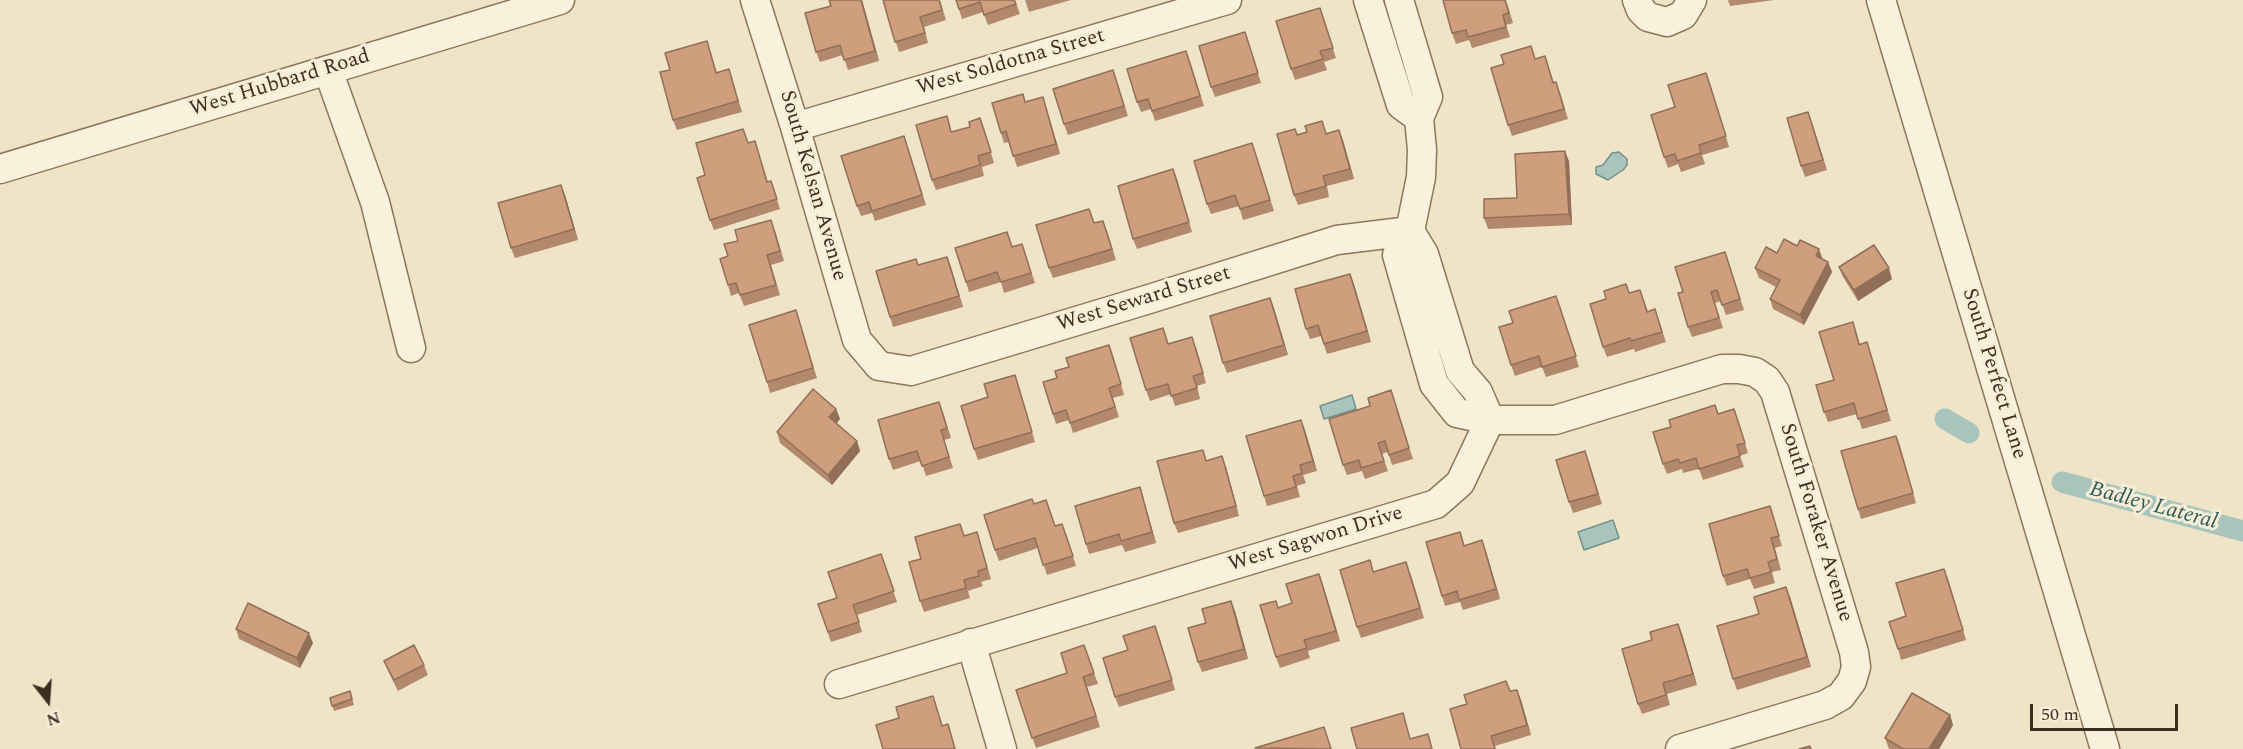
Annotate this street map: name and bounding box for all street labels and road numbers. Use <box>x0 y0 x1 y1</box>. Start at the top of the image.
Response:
street label: West Soldotna Street <box>914 24 1108 102</box>
street label: West Hubbard Road <box>187 45 373 123</box>
street label: South Kelsan Avenue <box>773 88 851 284</box>
street label: West Seward Street <box>1054 262 1234 338</box>
street label: South Perfect Lane <box>1955 286 2031 462</box>
street label: South Foraker Avenue <box>1773 421 1857 625</box>
street label: West Sagwon Drive <box>1226 501 1406 579</box>

